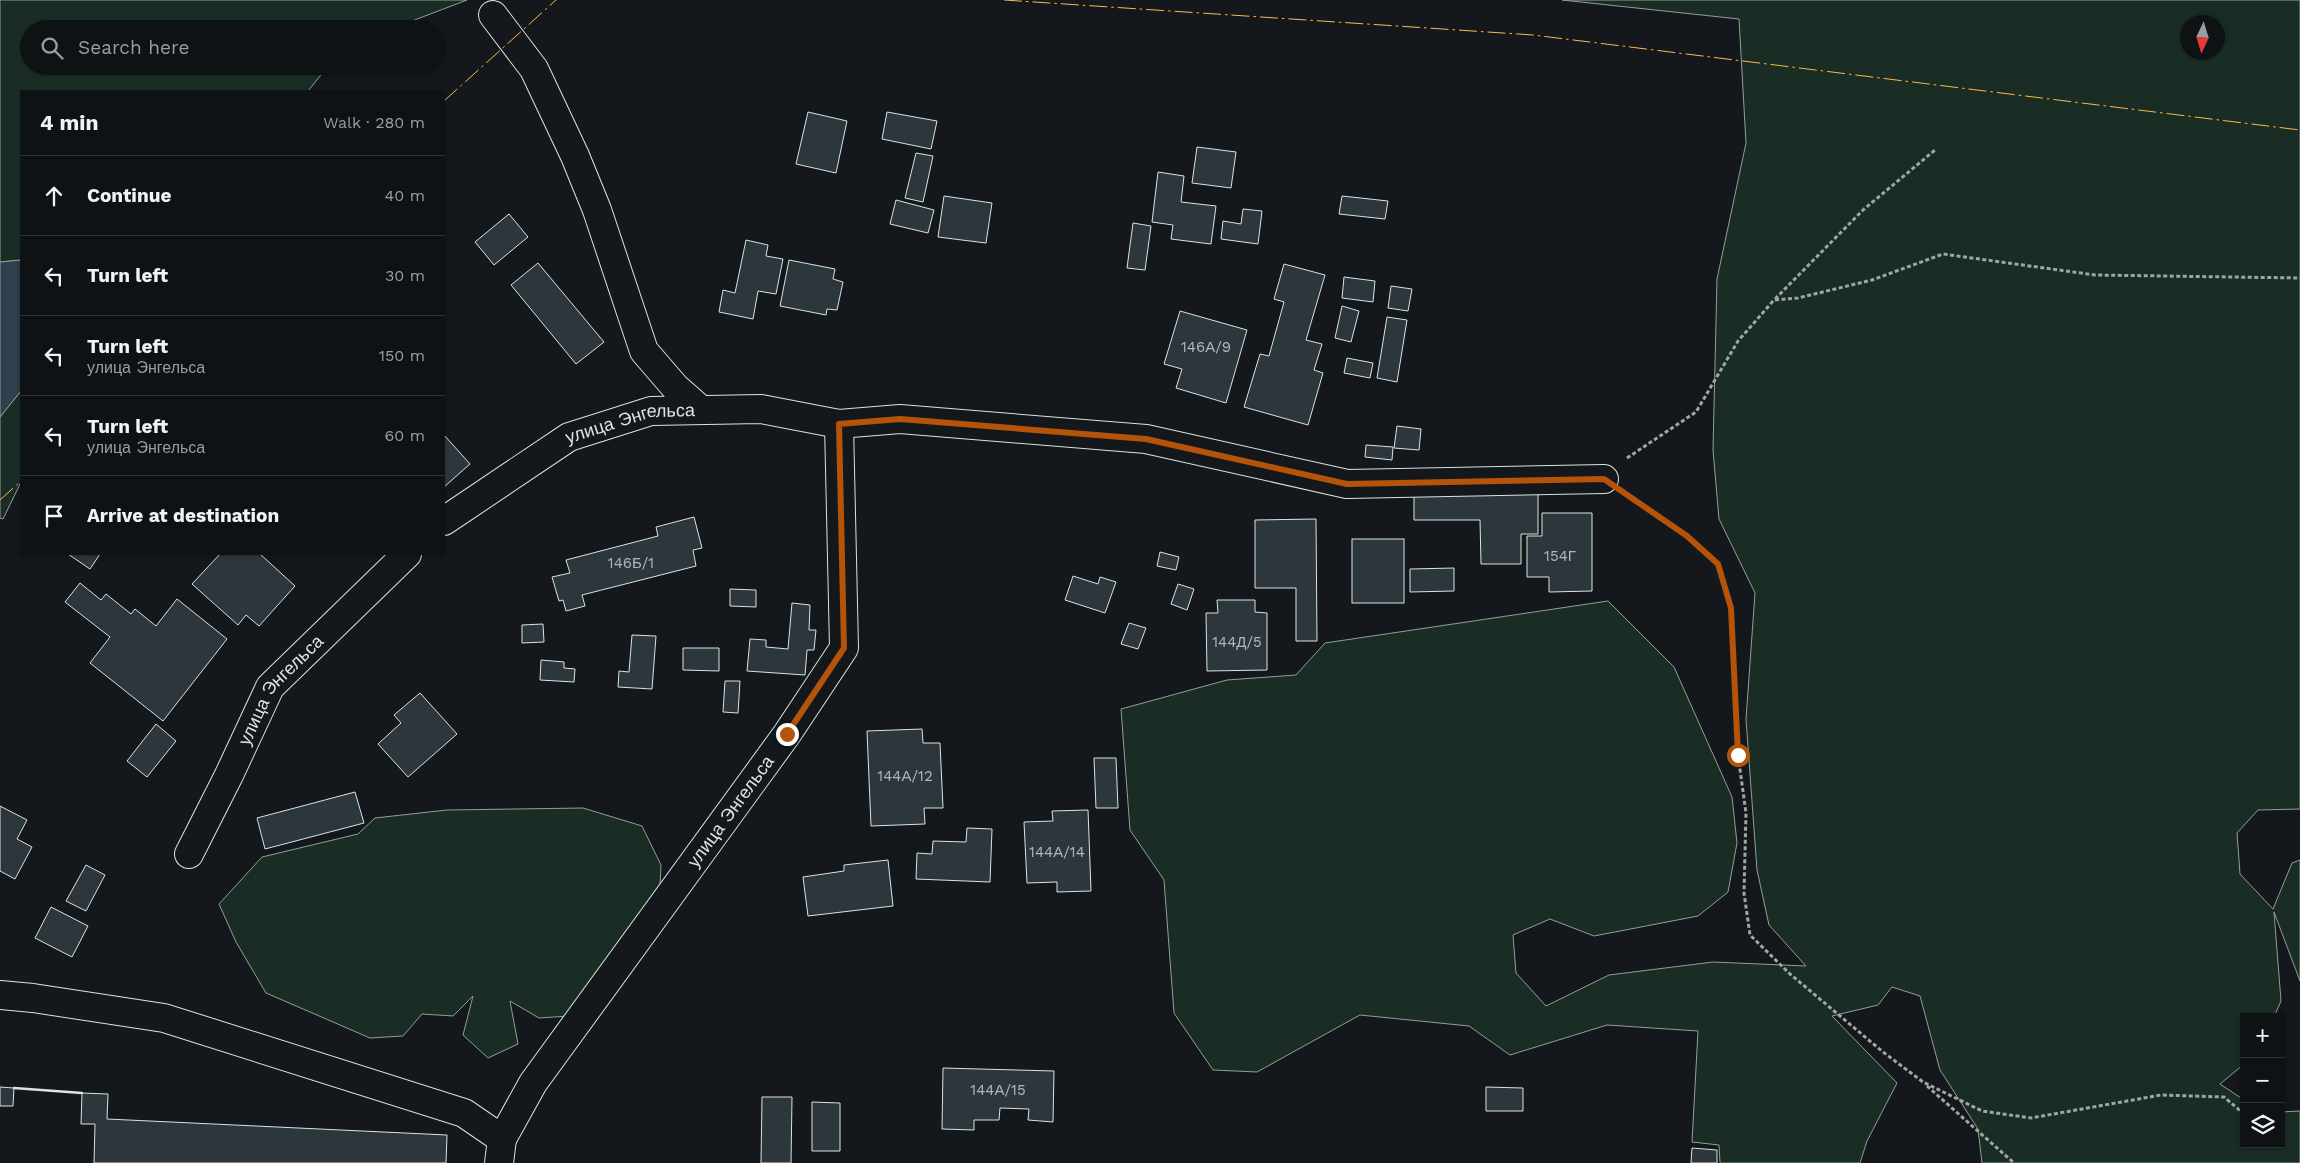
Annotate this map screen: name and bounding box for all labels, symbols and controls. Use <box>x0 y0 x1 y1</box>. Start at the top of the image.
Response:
north arrow <box>2180 15 2225 60</box>
search box <box>20 20 445 75</box>
icon: search <box>38 34 66 62</box>
text: Search here <box>78 36 189 59</box>
text: 4 min <box>40 110 98 135</box>
text: Walk · 280 m <box>323 113 425 132</box>
icon: ahead <box>40 182 68 210</box>
text: Continue <box>87 184 171 207</box>
text: 40 m <box>385 186 425 205</box>
icon: left <box>40 262 68 290</box>
text: Turn left <box>87 264 168 287</box>
text: 30 m <box>385 266 425 285</box>
text: Turn left <box>87 335 168 358</box>
house number: 146А/9 <box>1181 338 1231 356</box>
icon: left <box>40 342 68 370</box>
text: 150 m <box>379 346 425 365</box>
text: улица Энгельса <box>87 358 205 377</box>
street label: улица Энгельса <box>563 399 696 447</box>
text: Turn left <box>87 415 168 438</box>
icon: left <box>40 422 68 450</box>
text: 60 m <box>385 426 425 445</box>
text: улица Энгельса <box>87 438 205 457</box>
icon: arrive <box>40 502 68 530</box>
text: Arrive at destination <box>87 504 279 527</box>
house number: 154Г <box>1544 547 1576 565</box>
house number: 146Б/1 <box>608 554 654 572</box>
street label: улица Энгельса <box>233 630 328 748</box>
house number: 144Д/5 <box>1212 633 1262 651</box>
route end <box>776 723 799 746</box>
route start <box>1727 744 1750 767</box>
street label: улица Энгельса <box>683 750 778 871</box>
house number: 144А/12 <box>877 767 933 785</box>
house number: 144А/14 <box>1029 843 1085 861</box>
map controls <box>2240 1013 2285 1148</box>
button: + <box>2240 1013 2285 1058</box>
button: − <box>2240 1058 2285 1103</box>
house number: 144А/15 <box>970 1081 1026 1099</box>
button: layers <box>2240 1103 2285 1148</box>

